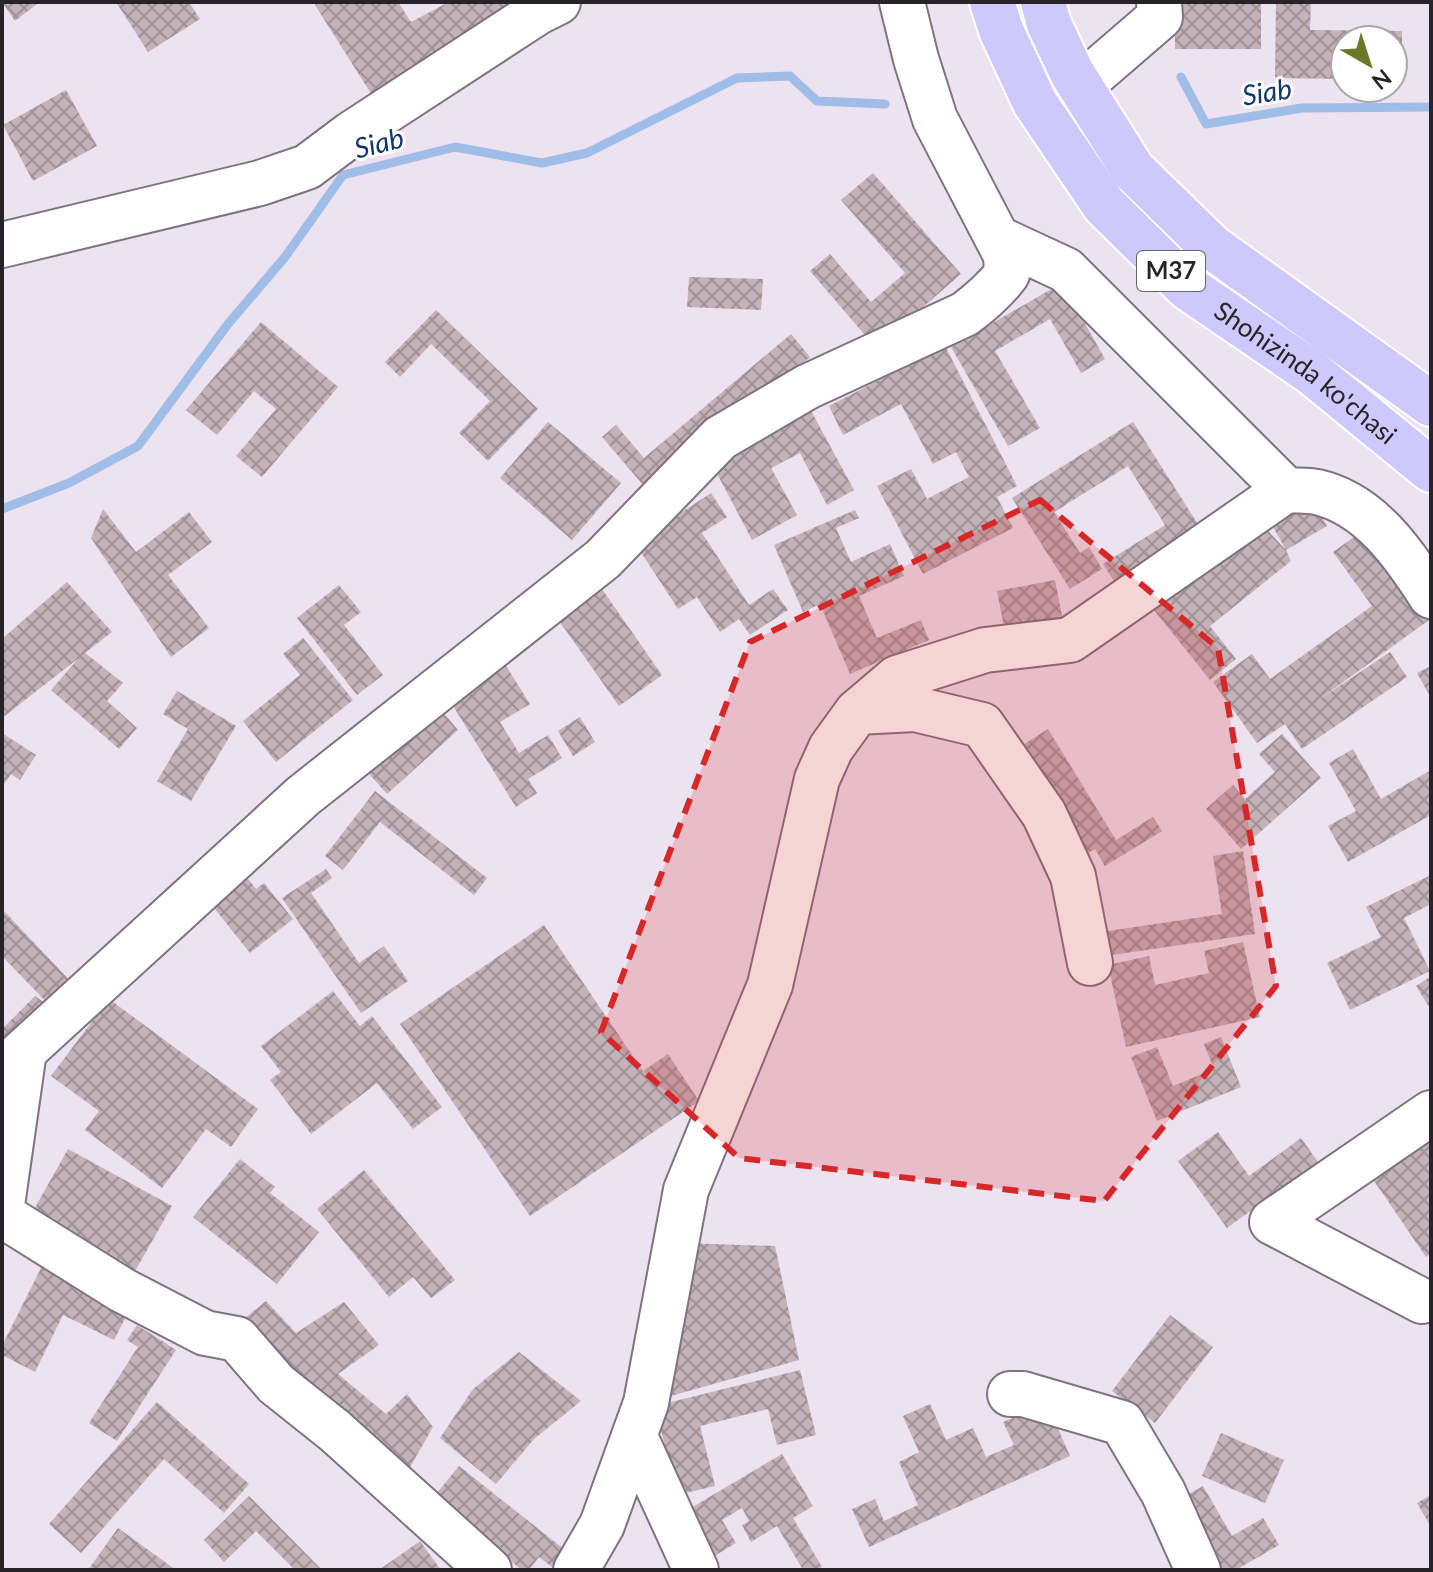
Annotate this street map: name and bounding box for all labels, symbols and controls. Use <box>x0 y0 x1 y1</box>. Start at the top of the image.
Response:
north arrow <box>1329 24 1409 104</box>
text: N <box>1367 64 1397 96</box>
water label: Siab <box>1240 70 1294 112</box>
water label: Siab <box>351 120 407 165</box>
road number: M37 <box>1137 251 1205 291</box>
street label: Shohizinda ko'chasi <box>1209 294 1404 450</box>

